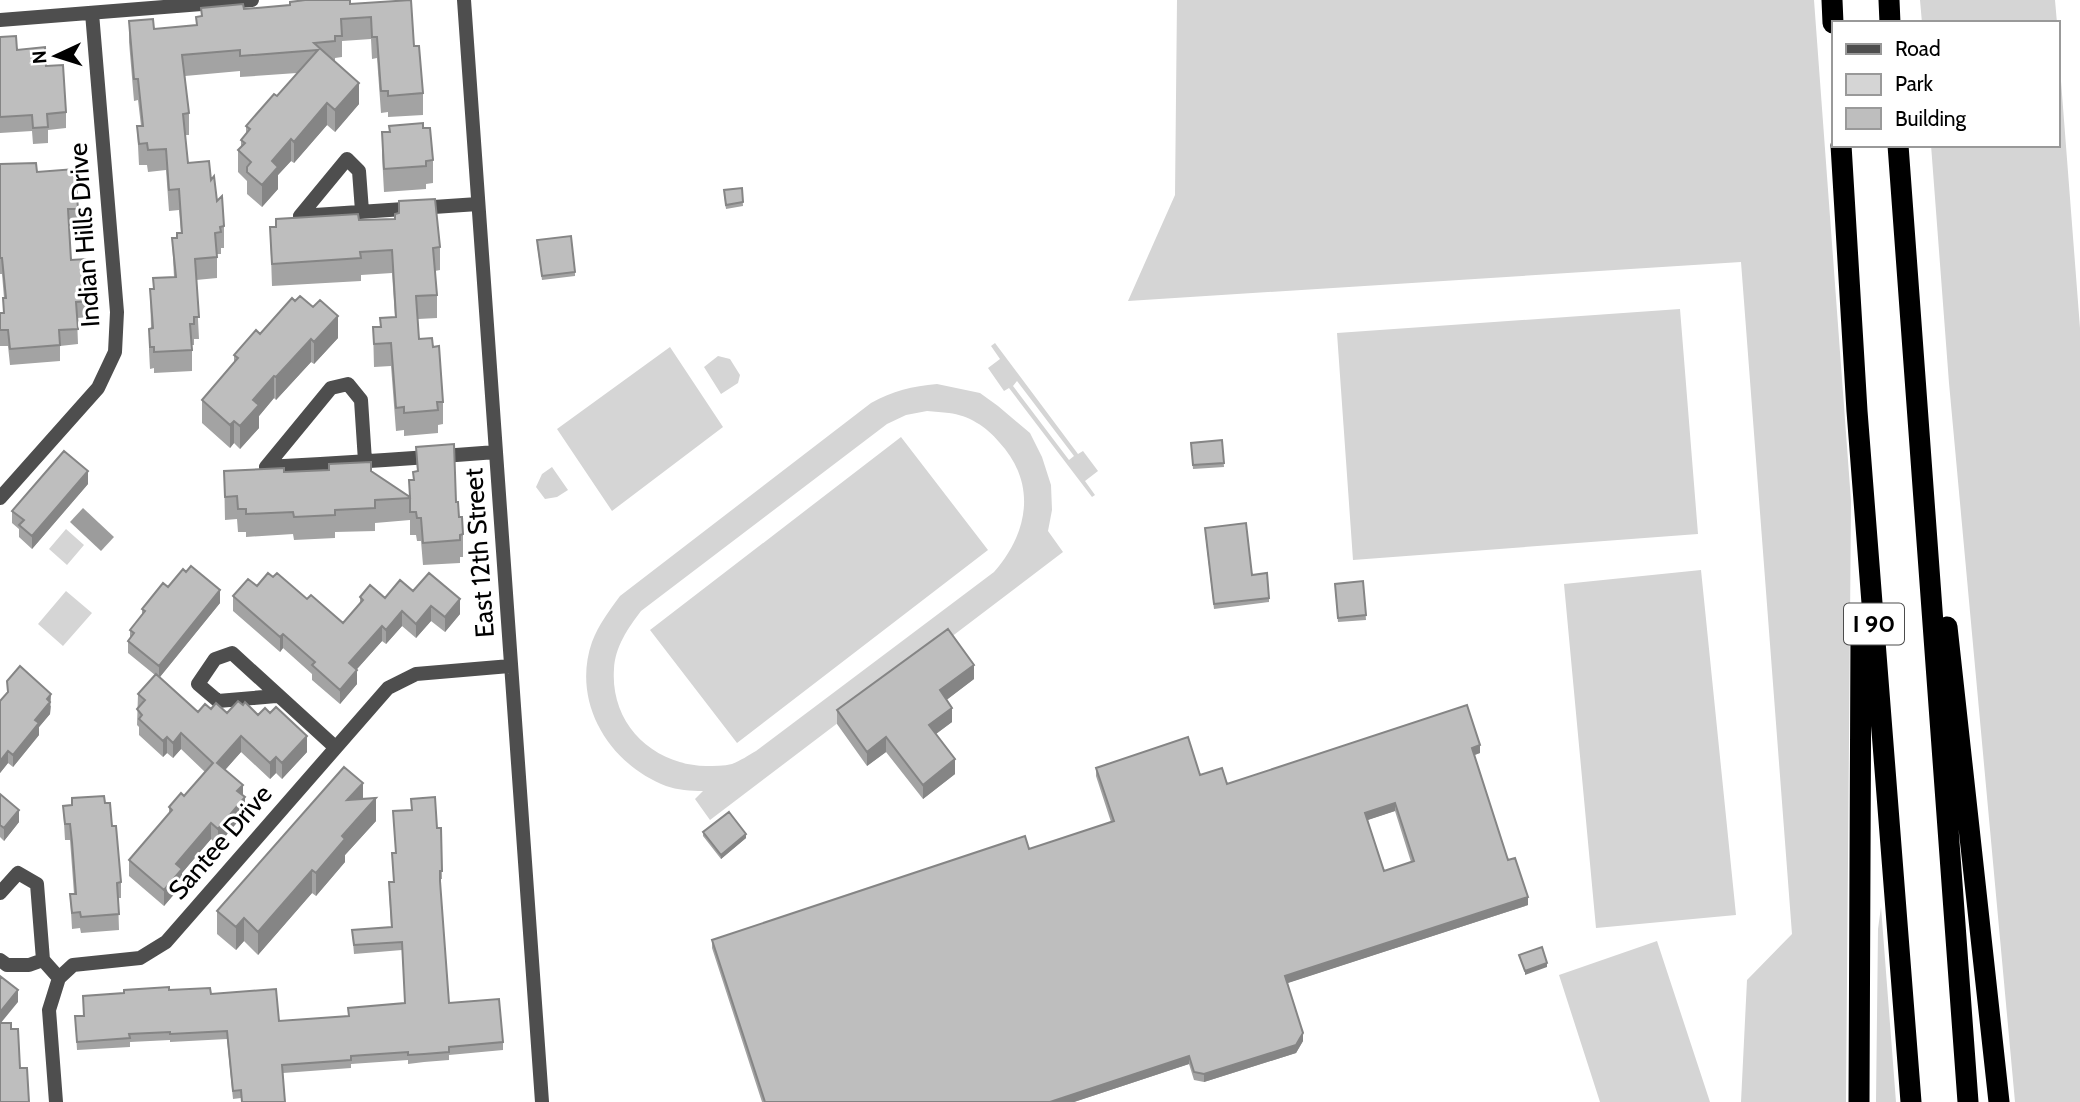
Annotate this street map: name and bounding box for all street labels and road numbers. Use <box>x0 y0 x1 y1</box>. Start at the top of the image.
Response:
street label: Indian Hills Drive <box>62 142 106 328</box>
street label: East 12th Street <box>457 467 501 639</box>
road number: I 90 <box>1844 604 1904 644</box>
street label: Santee Drive <box>162 778 278 906</box>

